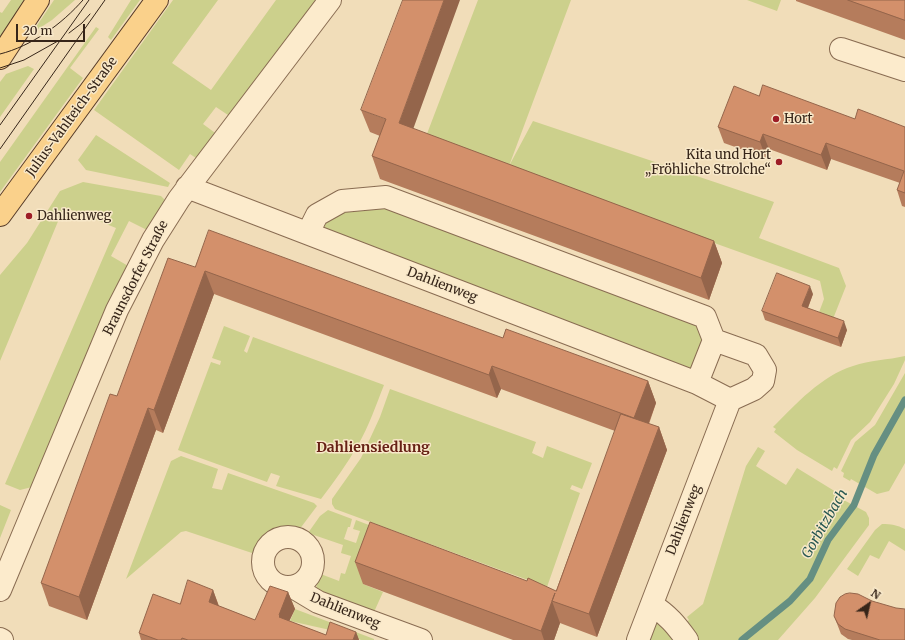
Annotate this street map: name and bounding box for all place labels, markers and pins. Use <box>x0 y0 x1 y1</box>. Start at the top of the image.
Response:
place label: Hort <box>784 111 813 127</box>
marker: Hort <box>771 114 781 124</box>
place label: Kita und Hort „Fröhliche Strolche“ <box>645 147 771 178</box>
marker: Kita und Hort „Fröhliche Strolche“ <box>774 157 784 167</box>
place label: Dahlienweg <box>37 208 111 224</box>
marker: Dahlienweg <box>24 211 34 221</box>

